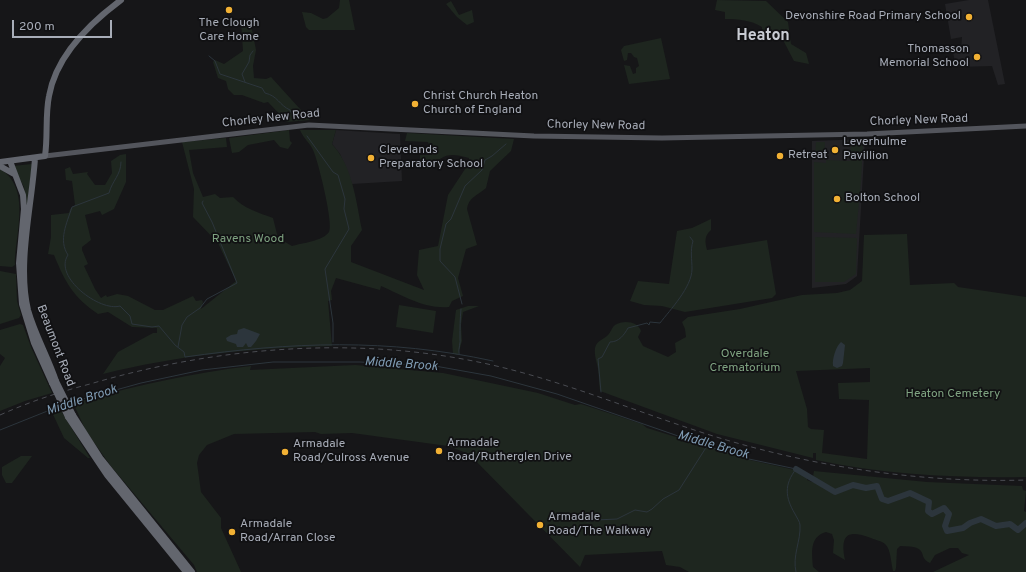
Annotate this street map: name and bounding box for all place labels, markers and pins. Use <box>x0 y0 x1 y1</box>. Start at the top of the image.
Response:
marker: The Clough Care Home <box>224 5 234 15</box>
place label: Devonshire Road Primary School <box>785 10 961 24</box>
marker: Devonshire Road Primary School <box>964 12 974 22</box>
place label: The Clough Care Home <box>198 17 260 45</box>
place label: Thomasson Memorial School <box>879 43 969 71</box>
marker: Thomasson Memorial School <box>972 52 982 62</box>
place label: Christ Church Heaton Church of England <box>423 90 538 118</box>
marker: Christ Church Heaton Church of England <box>410 99 420 109</box>
place label: Leverhulme Pavillion <box>843 136 907 164</box>
place label: Clevelands Preparatory School <box>379 144 483 172</box>
marker: Leverhulme Pavillion <box>830 145 840 155</box>
place label: Retreat <box>788 149 828 163</box>
marker: Retreat <box>775 151 785 161</box>
marker: Clevelands Preparatory School <box>366 153 376 163</box>
place label: Bolton School <box>845 192 920 206</box>
marker: Bolton School <box>832 194 842 204</box>
place label: Armadale Road/Rutherglen Drive <box>447 437 572 465</box>
place label: Armadale Road/Culross Avenue <box>293 438 409 466</box>
marker: Armadale Road/Rutherglen Drive <box>434 446 444 456</box>
marker: Armadale Road/Culross Avenue <box>280 447 290 457</box>
place label: Armadale Road/The Walkway <box>548 511 652 539</box>
place label: Armadale Road/Arran Close <box>240 518 335 546</box>
marker: Armadale Road/The Walkway <box>535 520 545 530</box>
marker: Armadale Road/Arran Close <box>227 527 237 537</box>

